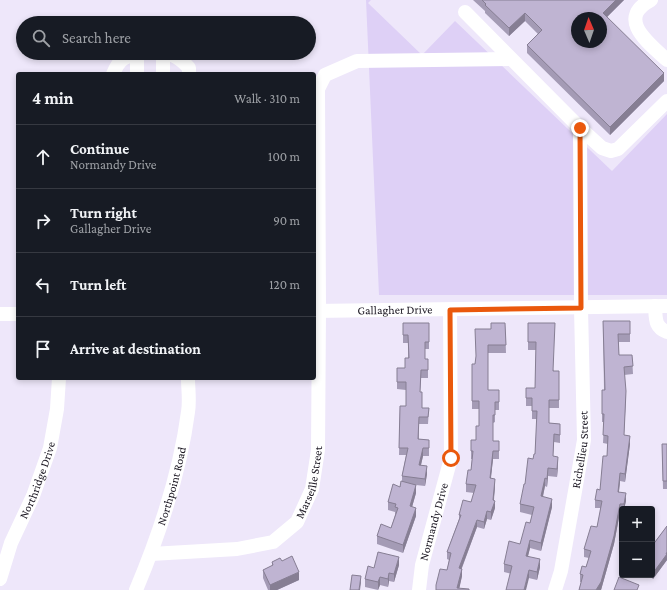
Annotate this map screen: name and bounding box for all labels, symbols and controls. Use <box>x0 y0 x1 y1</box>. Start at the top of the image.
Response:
north arrow <box>571 12 607 48</box>
search box <box>16 16 316 60</box>
icon: search <box>30 27 52 49</box>
text: Search here <box>62 30 131 46</box>
text: 4 min <box>32 89 74 108</box>
text: Walk · 310 m <box>234 91 300 106</box>
route end <box>571 119 589 137</box>
text: Continue <box>70 141 129 157</box>
icon: ahead <box>32 146 54 168</box>
text: 100 m <box>268 149 300 164</box>
text: Normandy Drive <box>70 157 157 172</box>
text: Turn right <box>70 205 137 221</box>
icon: right <box>32 210 54 232</box>
text: 90 m <box>273 213 300 228</box>
text: Gallagher Drive <box>70 221 151 236</box>
icon: left <box>32 274 54 296</box>
text: Turn left <box>70 277 126 293</box>
text: 120 m <box>269 277 300 292</box>
street label: Gallagher Drive <box>357 302 433 317</box>
icon: arrive <box>32 338 54 360</box>
text: Arrive at destination <box>70 341 201 357</box>
street label: Richellieu Street <box>569 410 591 489</box>
street label: Northridge Drive <box>16 441 58 521</box>
street label: Northpoint Road <box>154 445 189 527</box>
street label: Marseille Street <box>292 445 325 521</box>
route start <box>442 449 460 467</box>
street label: Normandy Drive <box>417 481 451 562</box>
map controls <box>619 506 655 578</box>
button: + <box>619 506 655 542</box>
button: − <box>619 542 655 578</box>

